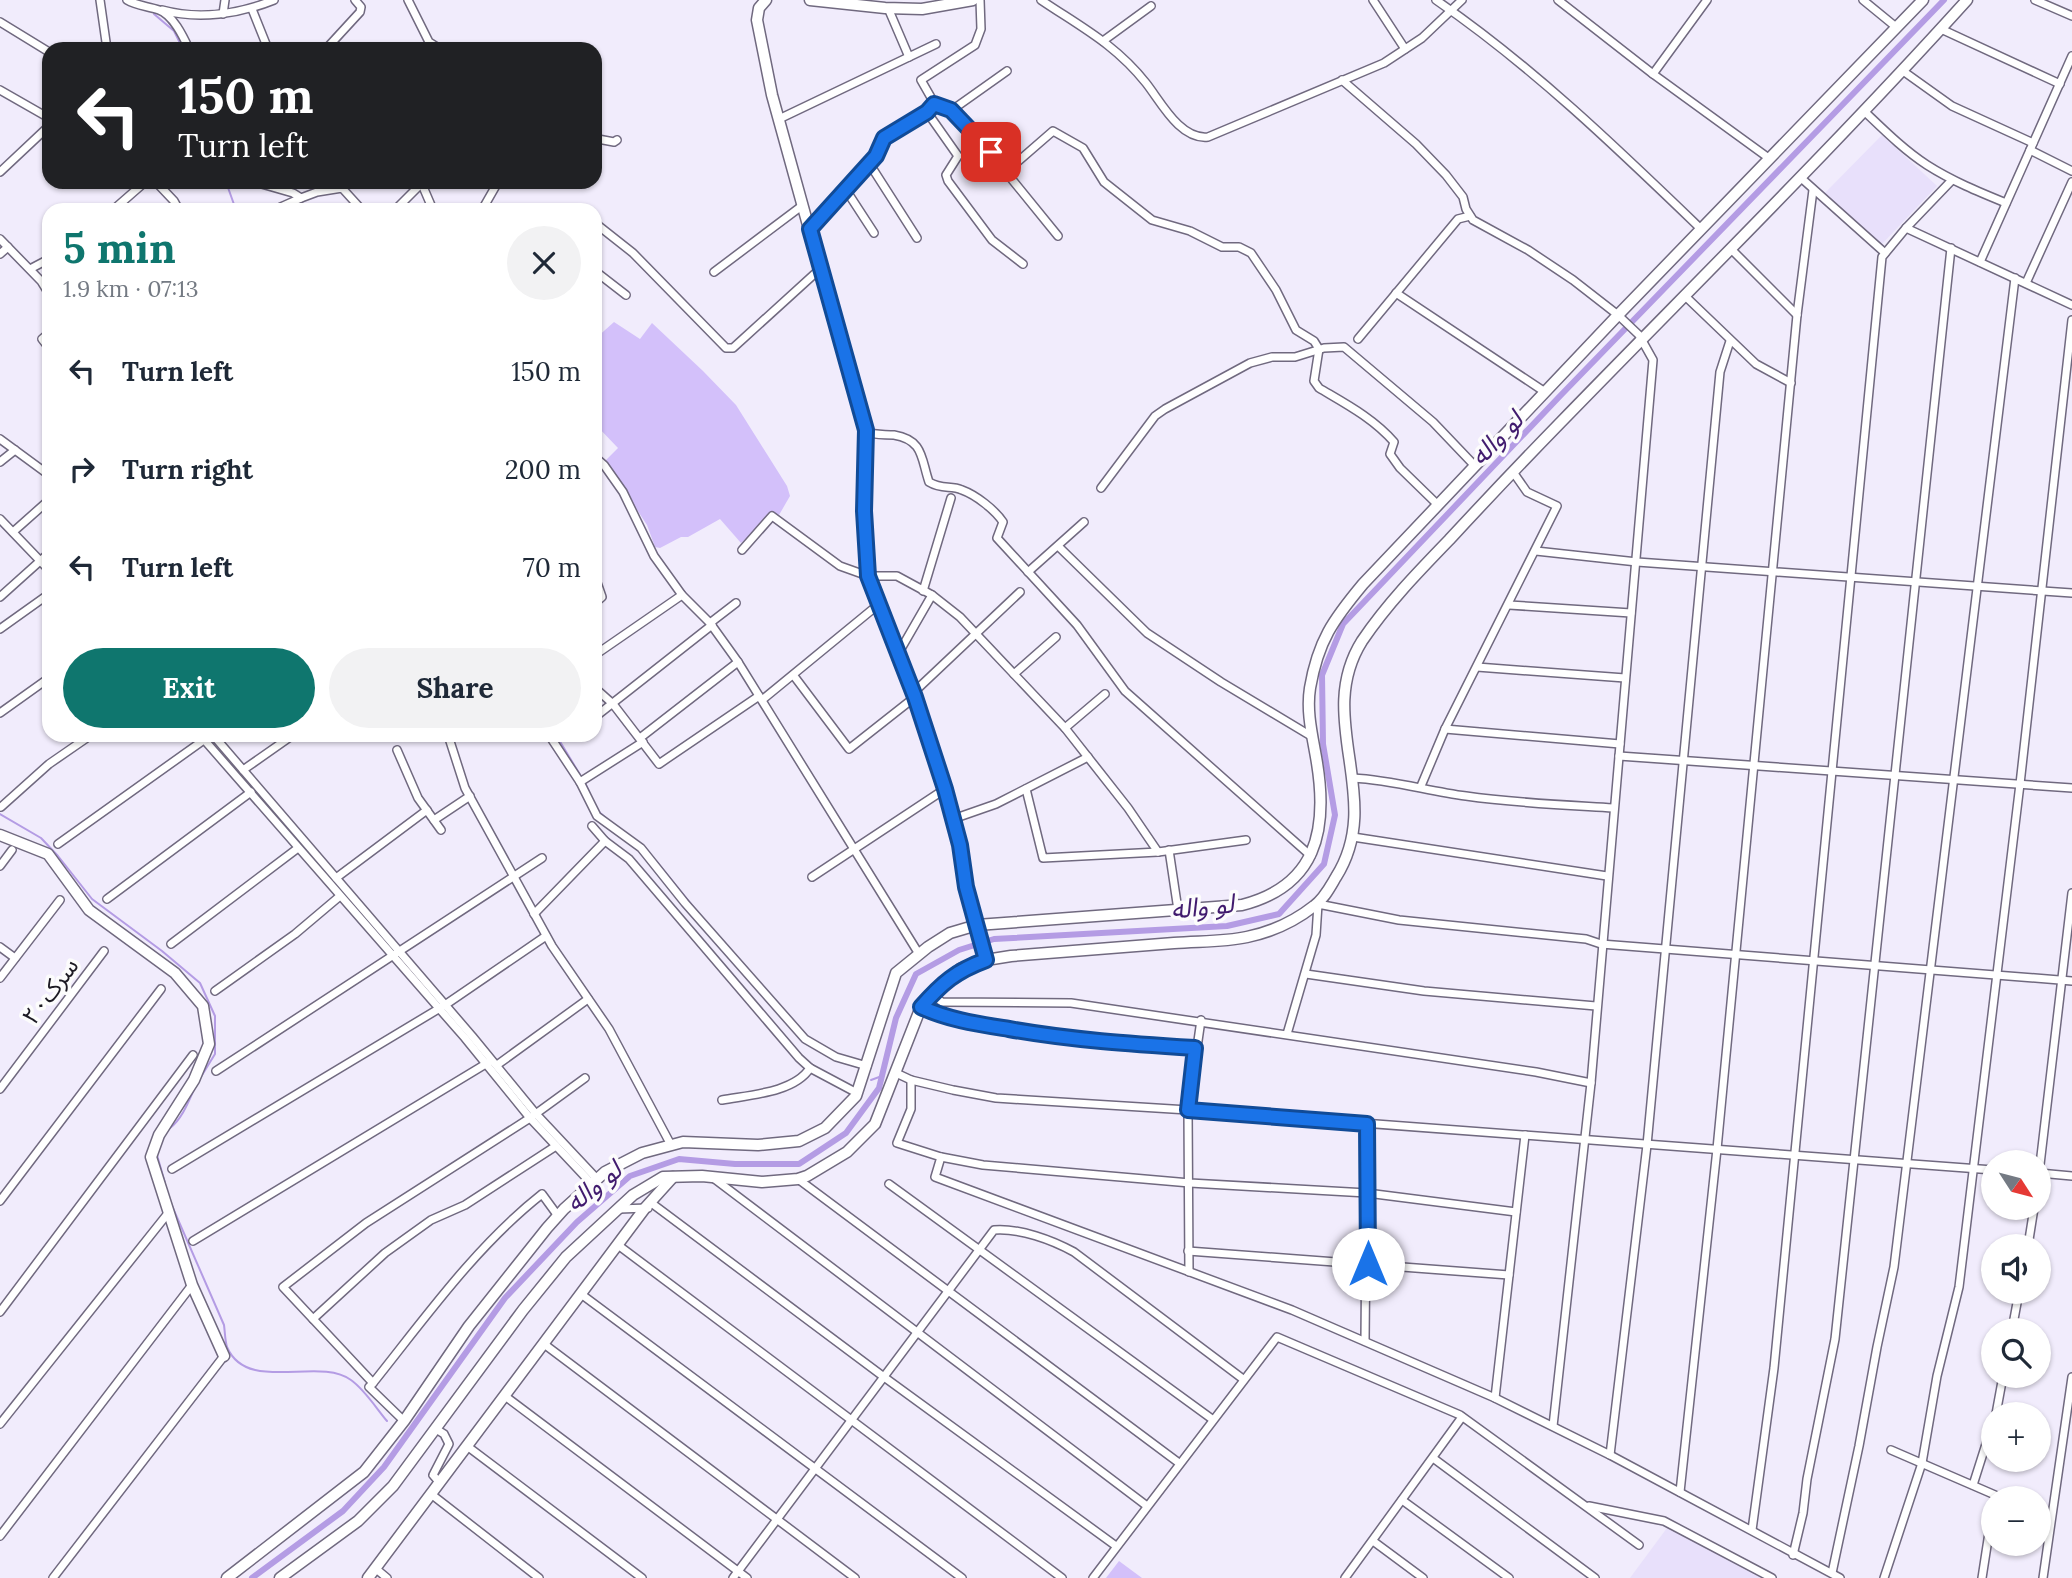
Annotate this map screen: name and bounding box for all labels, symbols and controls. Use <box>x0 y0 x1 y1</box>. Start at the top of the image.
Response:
text: 150 m <box>178 64 314 126</box>
icon: left <box>63 70 154 161</box>
pin <box>961 122 1021 182</box>
text: Turn left <box>178 125 308 166</box>
icon: arrive <box>972 133 1010 171</box>
text: 5 min <box>63 221 176 275</box>
button: close <box>507 226 581 300</box>
text: 1.9 km · 07:13 <box>63 274 198 303</box>
icon: left <box>63 352 101 390</box>
text: Turn left <box>122 355 233 388</box>
text: 150 m <box>511 355 581 388</box>
water label: لو واله <box>1462 402 1532 472</box>
icon: right <box>63 450 101 488</box>
text: Turn right <box>122 453 253 486</box>
text: 200 m <box>505 453 581 486</box>
icon: left <box>63 548 101 586</box>
text: Turn left <box>122 551 233 584</box>
text: 70 m <box>523 551 581 584</box>
button: Exit <box>63 648 315 728</box>
button: Share <box>329 648 581 728</box>
water label: لو واله <box>1169 886 1238 926</box>
street label: سرک۲۰ <box>15 951 85 1031</box>
north arrow <box>1981 1150 2051 1220</box>
map controls <box>1981 1150 2051 1556</box>
water label: لو واله <box>558 1151 630 1219</box>
position arrow <box>1331 1227 1405 1301</box>
button: sound <box>1981 1234 2051 1304</box>
button: search <box>1981 1318 2051 1388</box>
button: + <box>1981 1402 2051 1472</box>
button: − <box>1981 1486 2051 1556</box>

